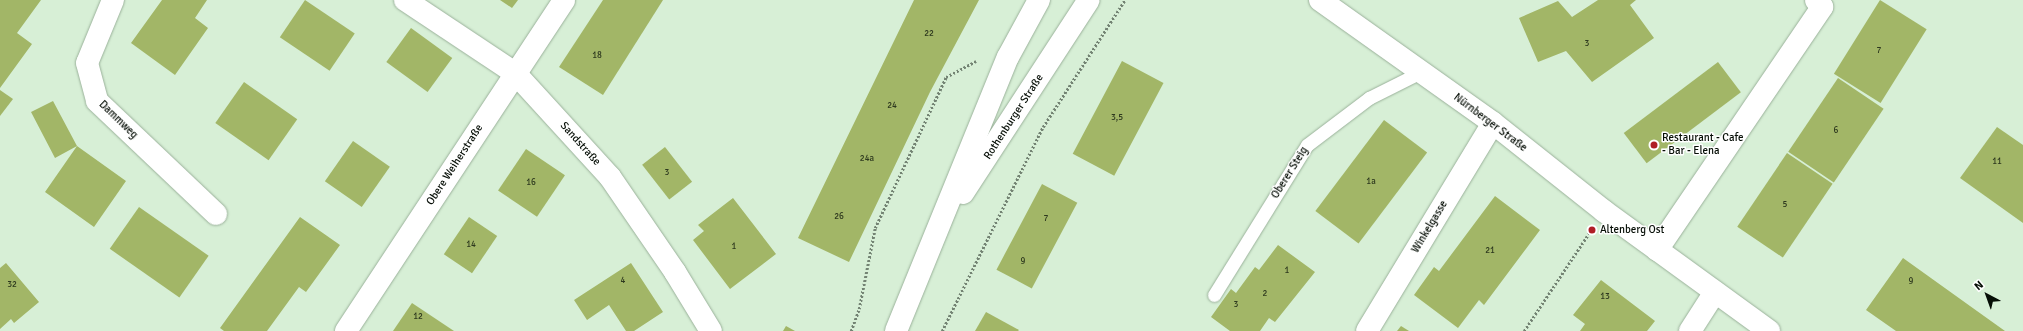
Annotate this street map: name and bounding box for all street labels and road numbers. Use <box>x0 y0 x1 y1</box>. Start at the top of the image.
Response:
street label: Rothenburger Straße <box>982 72 1046 162</box>
street label: Nürnberger Straße <box>1451 91 1529 155</box>
street label: Dammweg <box>96 98 140 142</box>
street label: Sandstraße <box>557 119 603 169</box>
street label: Obere Weiherstraße <box>424 122 486 208</box>
street label: Oberer Steig <box>1269 145 1311 201</box>
street label: Winkelgasse <box>1409 198 1451 256</box>

